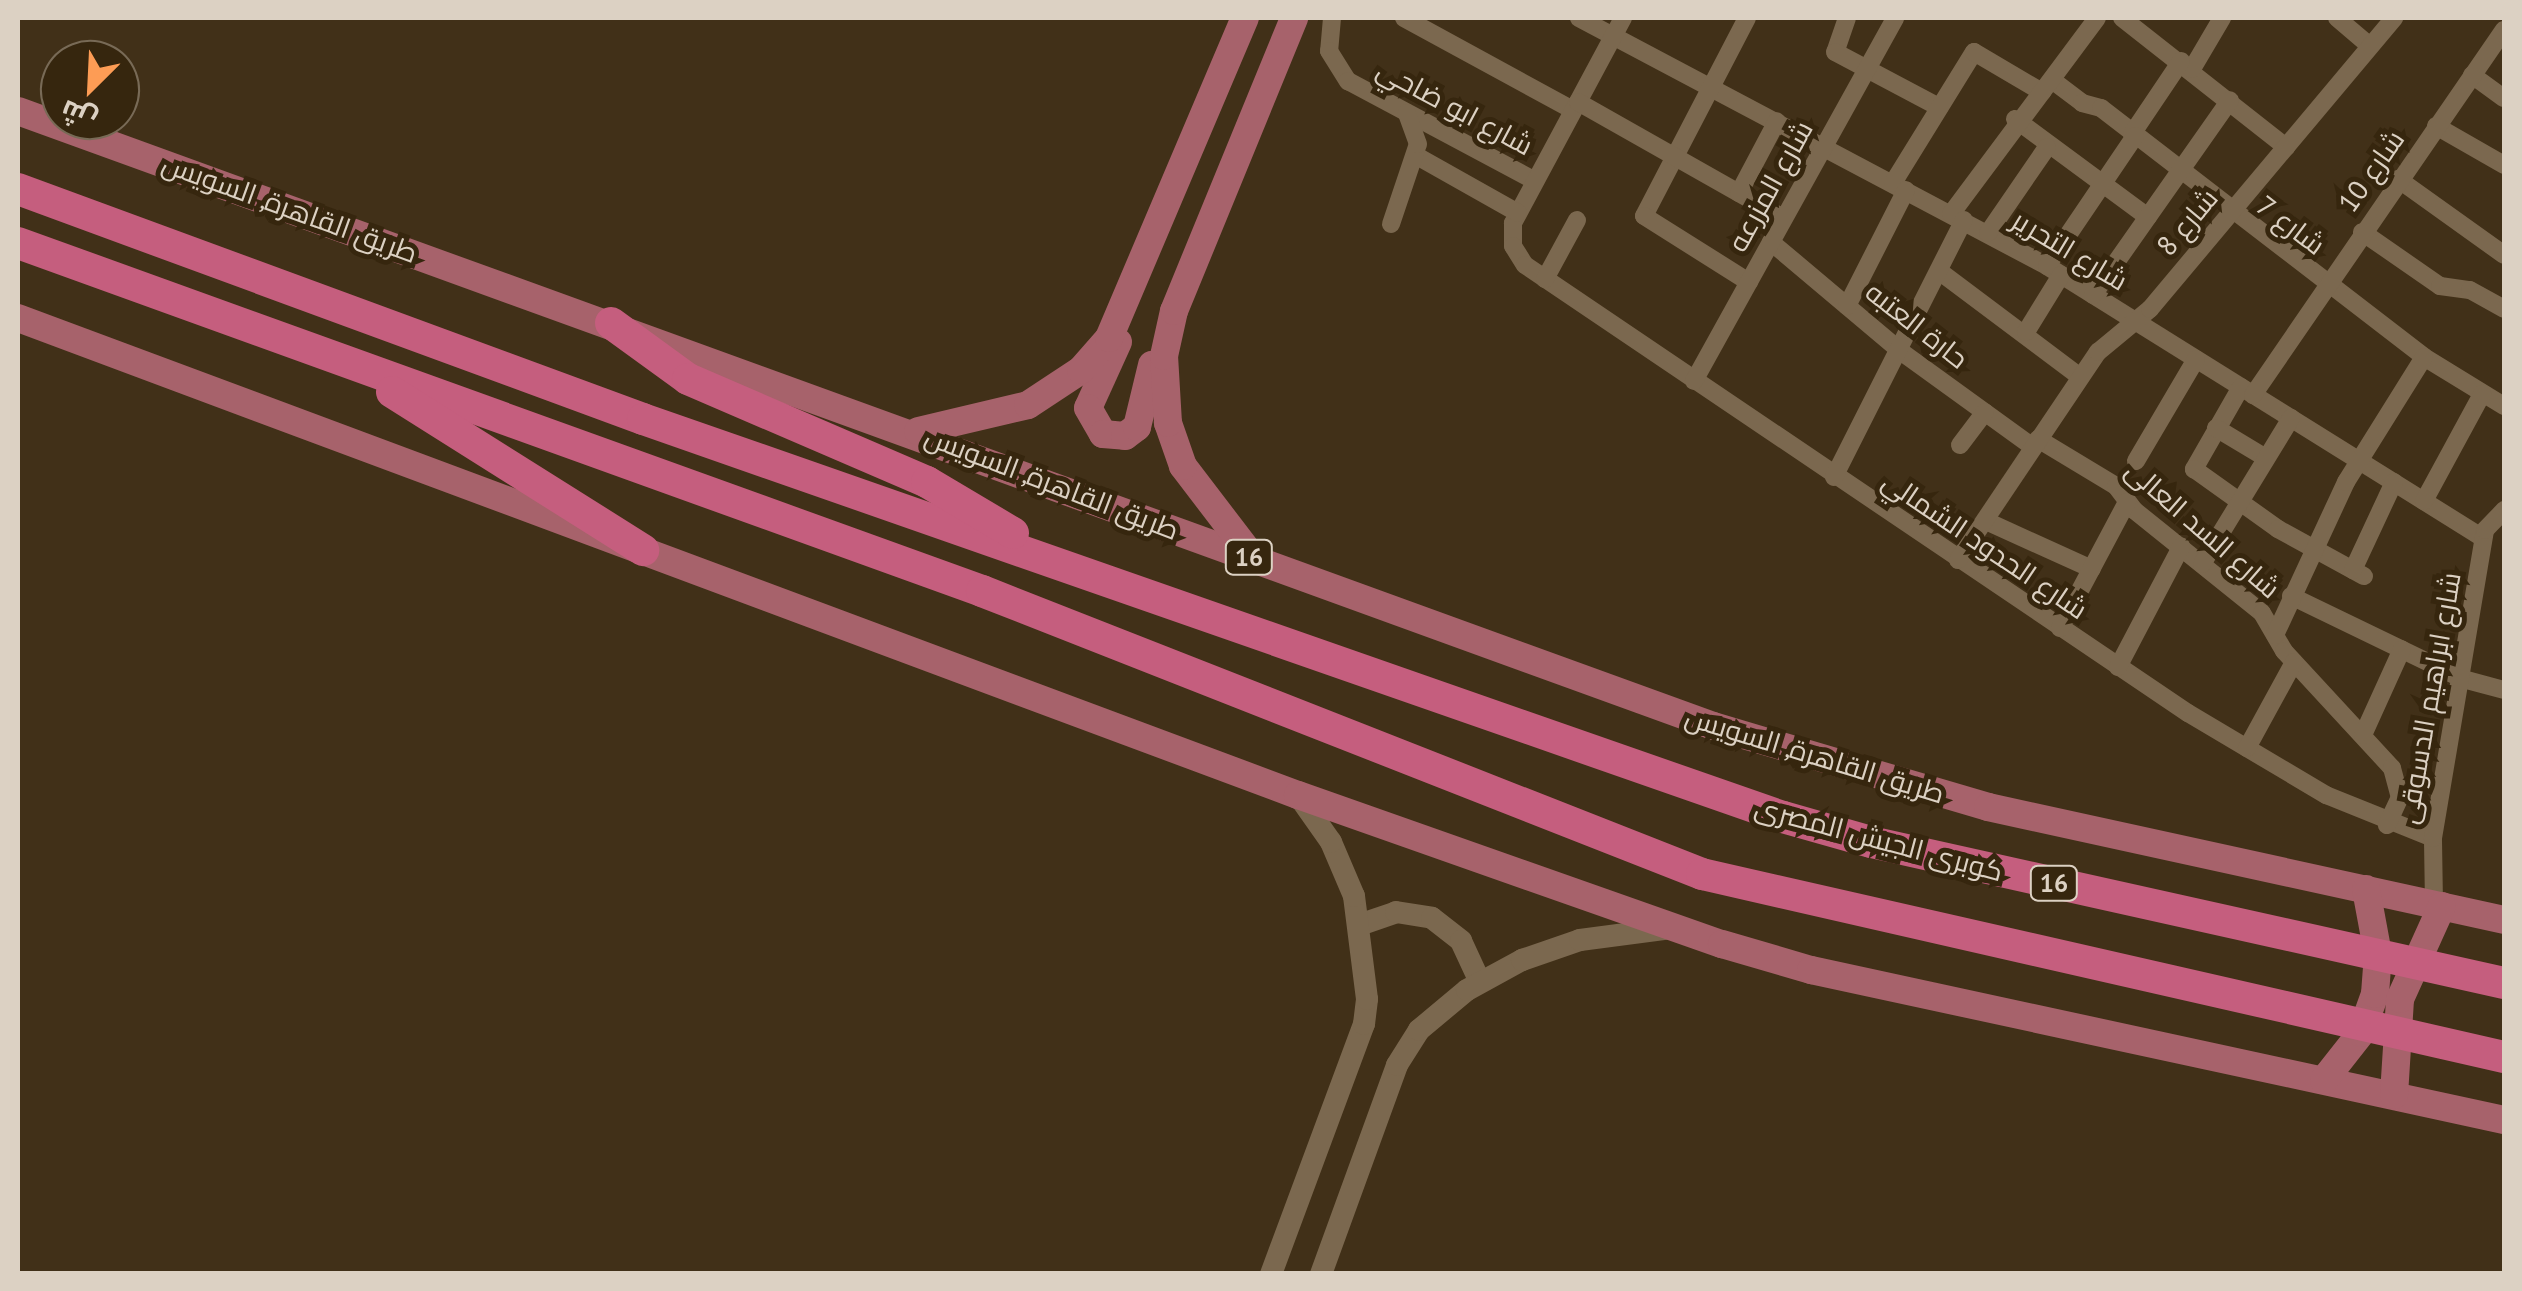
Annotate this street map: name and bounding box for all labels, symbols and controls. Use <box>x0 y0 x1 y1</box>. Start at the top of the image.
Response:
north arrow <box>40 40 140 140</box>
street label: شارع ابو ضاحي <box>1371 52 1539 162</box>
text: ش <box>54 92 102 140</box>
street label: شارع المزرعه <box>1720 115 1820 257</box>
street label: شارع 10 <box>2331 124 2411 218</box>
street label: طريق القاهرة, السويس <box>157 146 423 270</box>
street label: شارع 8 <box>2149 182 2225 262</box>
street label: شارع 7 <box>2250 188 2332 262</box>
street label: شارع التحرير <box>2006 202 2134 298</box>
street label: حارة العتبه <box>1859 275 1975 375</box>
street label: طريق القاهرة, السويس <box>919 419 1185 547</box>
street label: شارع السد العالى <box>2119 453 2287 605</box>
street label: شارع الحدود الشمالي <box>1876 464 2094 626</box>
road number: 16 <box>1224 537 1274 577</box>
street label: شارع ابراهيم الدسوقى <box>2390 570 2468 826</box>
street label: طريق القاهرة, السويس <box>1680 699 1950 811</box>
street label: كوبرى الجيش المصرى <box>1751 790 2007 888</box>
road number: 16 <box>2029 863 2079 903</box>

